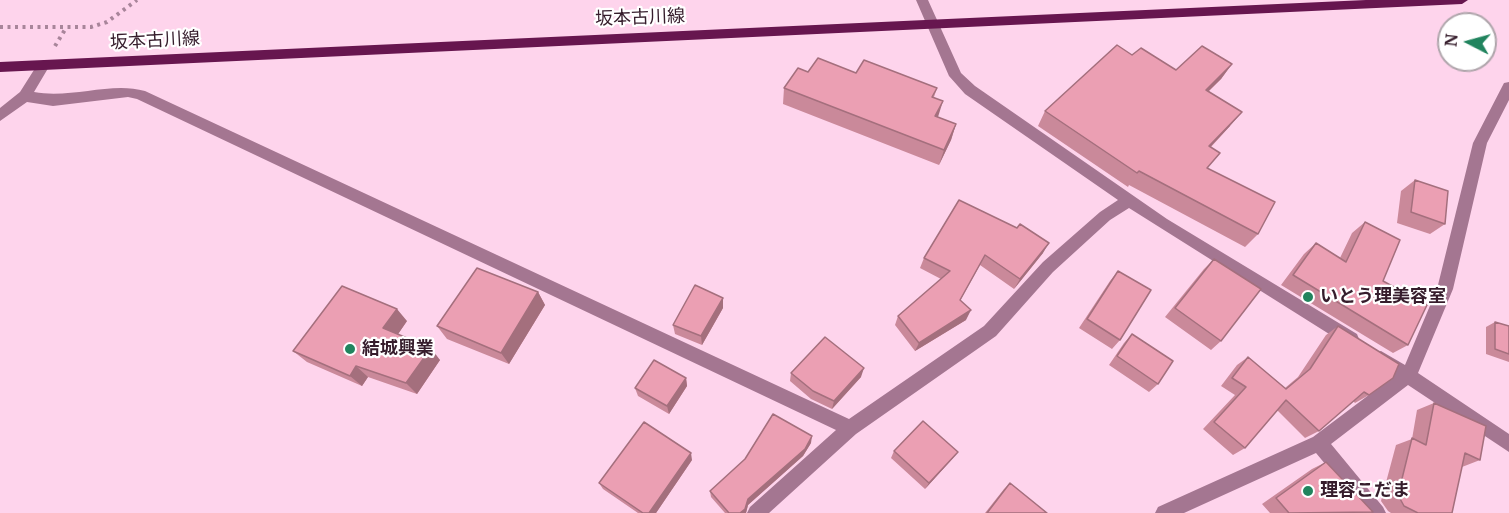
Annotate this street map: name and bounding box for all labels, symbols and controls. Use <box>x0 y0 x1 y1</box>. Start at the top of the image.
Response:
street label: 坂本古川線 <box>595 6 685 30</box>
north arrow <box>1437 12 1497 72</box>
street label: 坂本古川線 <box>109 28 201 54</box>
text: N <box>1440 33 1462 48</box>
place label: いとう理美容室 <box>1320 286 1446 308</box>
marker: いとう理美容室 <box>1301 290 1315 304</box>
place label: 結城興業 <box>362 338 434 360</box>
marker: 結城興業 <box>343 342 357 356</box>
place label: 理容こだま <box>1320 480 1410 502</box>
marker: 理容こだま <box>1301 484 1315 498</box>

